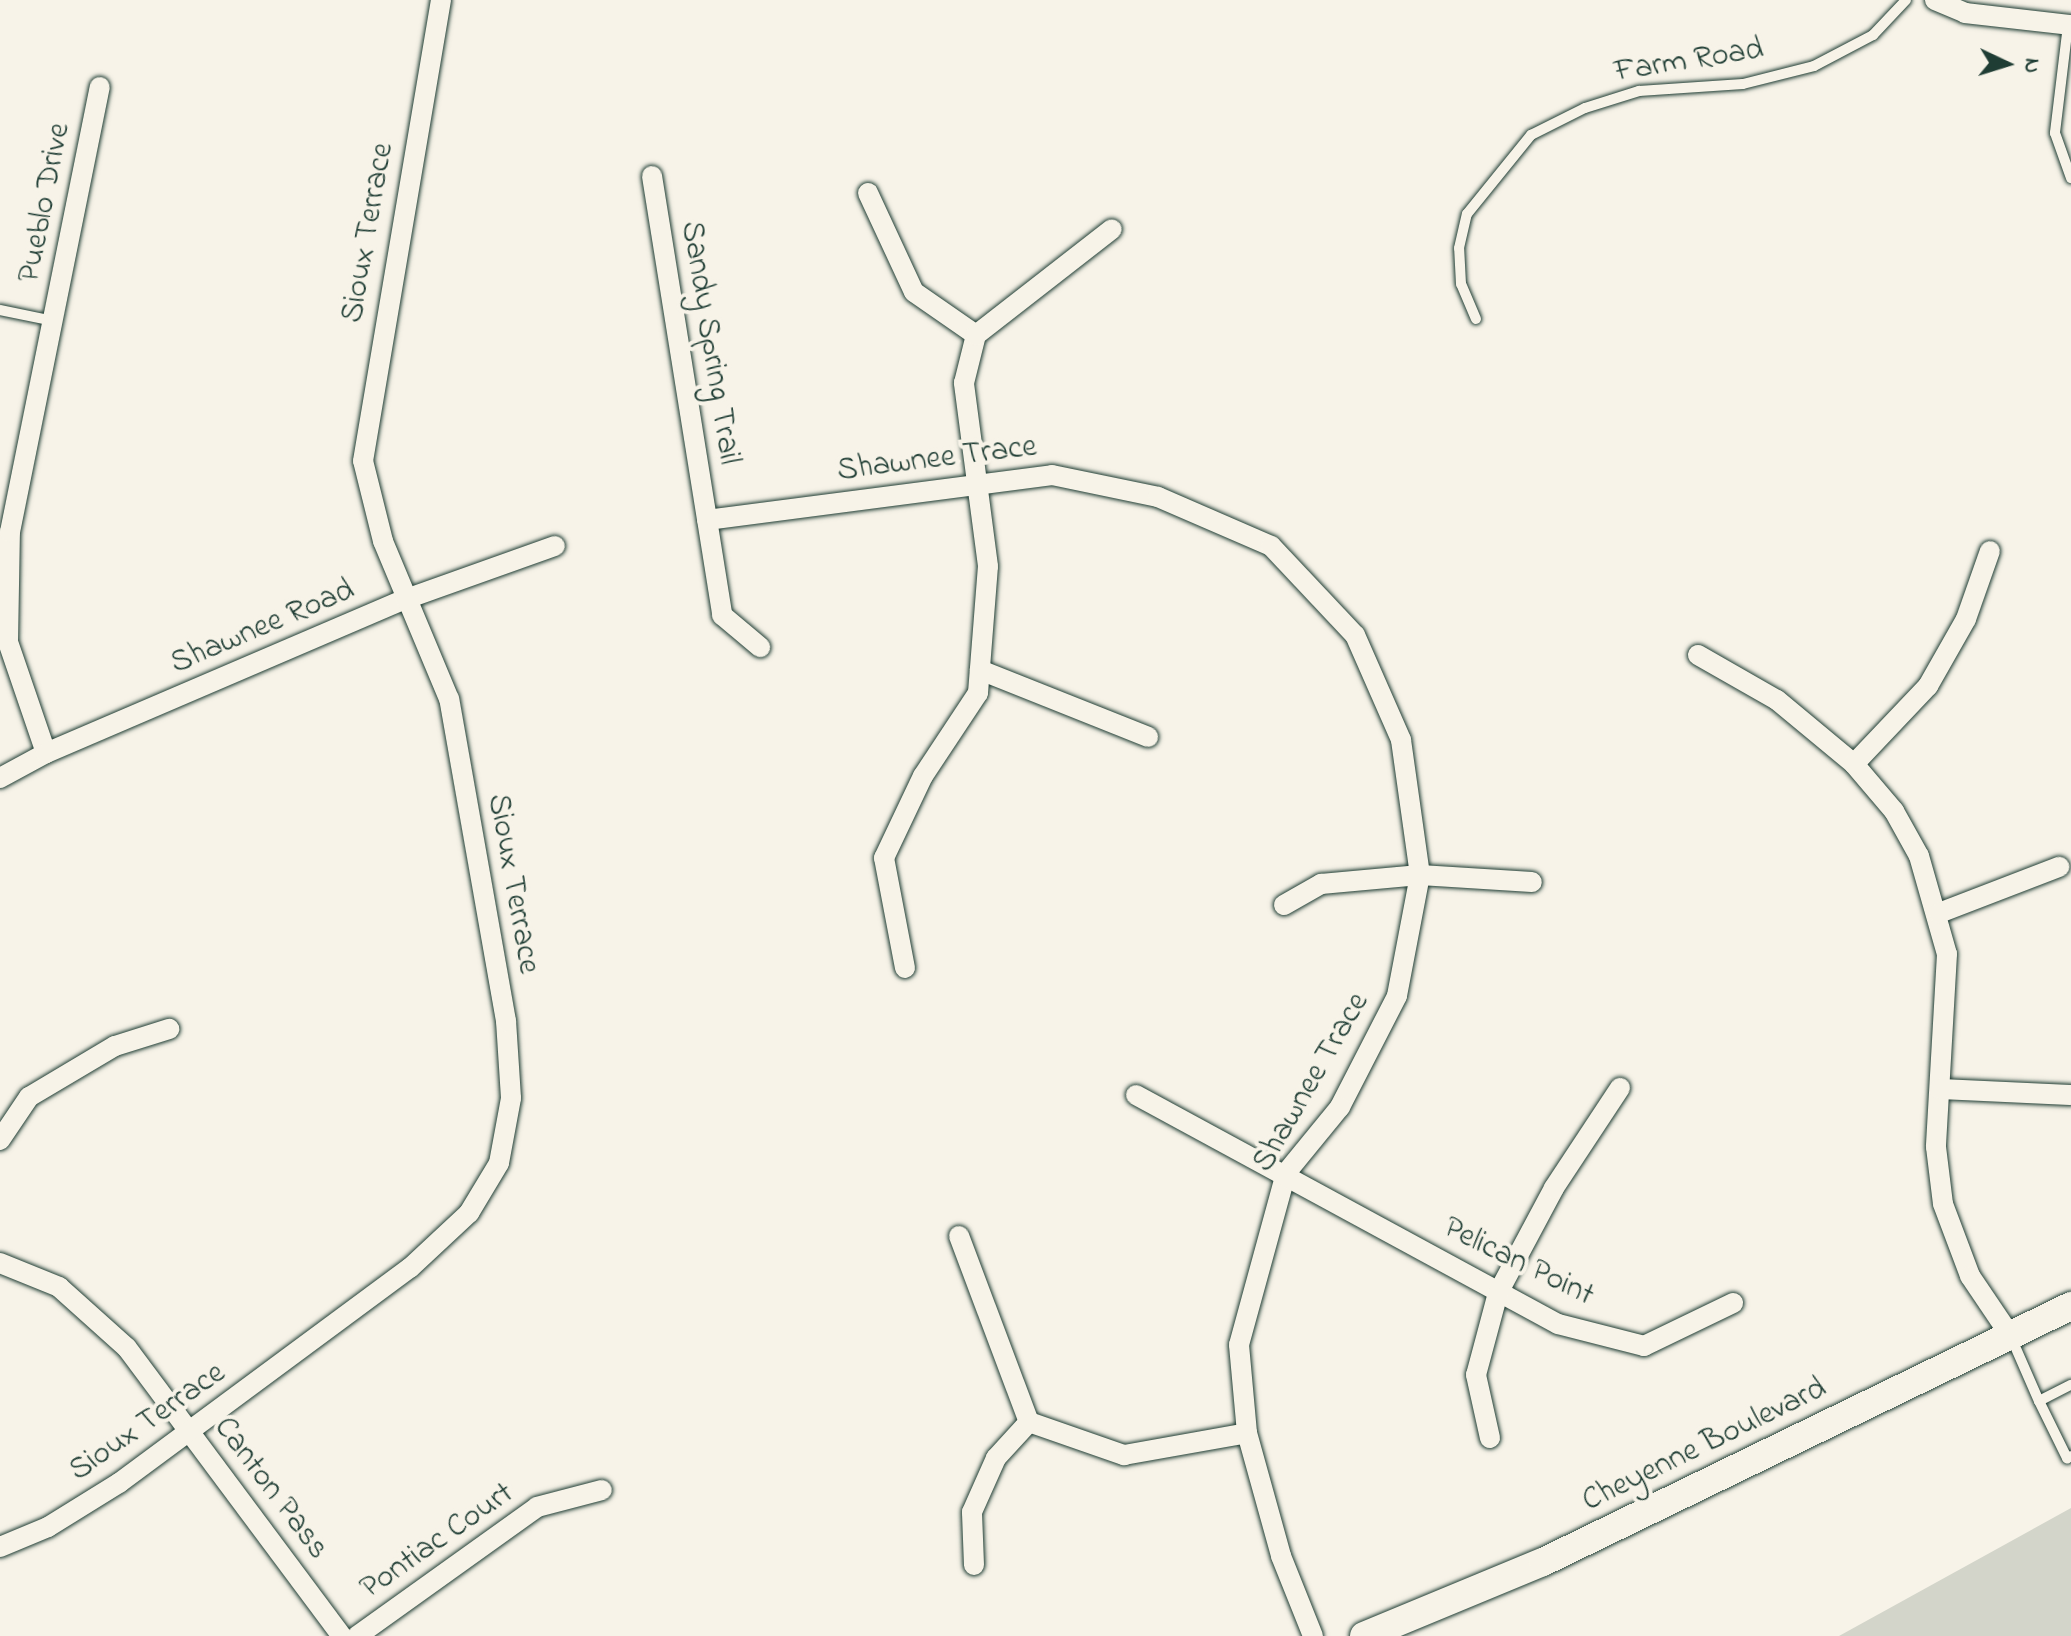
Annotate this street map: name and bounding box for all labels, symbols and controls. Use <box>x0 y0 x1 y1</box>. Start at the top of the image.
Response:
north arrow <box>1967 24 2047 104</box>
street label: Farm Road <box>1612 31 1766 93</box>
text: N <box>2014 57 2047 74</box>
street label: Pueblo Drive <box>12 120 80 286</box>
street label: Sioux Terrace <box>334 140 404 326</box>
street label: Sandy Spring Trail <box>671 219 747 467</box>
street label: Shawnee Trace <box>835 429 1039 491</box>
street label: Shawnee Road <box>165 572 361 684</box>
street label: Sioux Terrace <box>477 791 547 977</box>
street label: Shawnee Trace <box>1245 987 1379 1179</box>
street label: Pelican Point <box>1436 1210 1600 1316</box>
street label: Sioux Terrace <box>63 1355 233 1491</box>
street label: Cheyenne Boulevard <box>1577 1370 1833 1522</box>
street label: Canton Pass <box>204 1410 336 1568</box>
street label: Pontiac Court <box>354 1475 522 1609</box>

